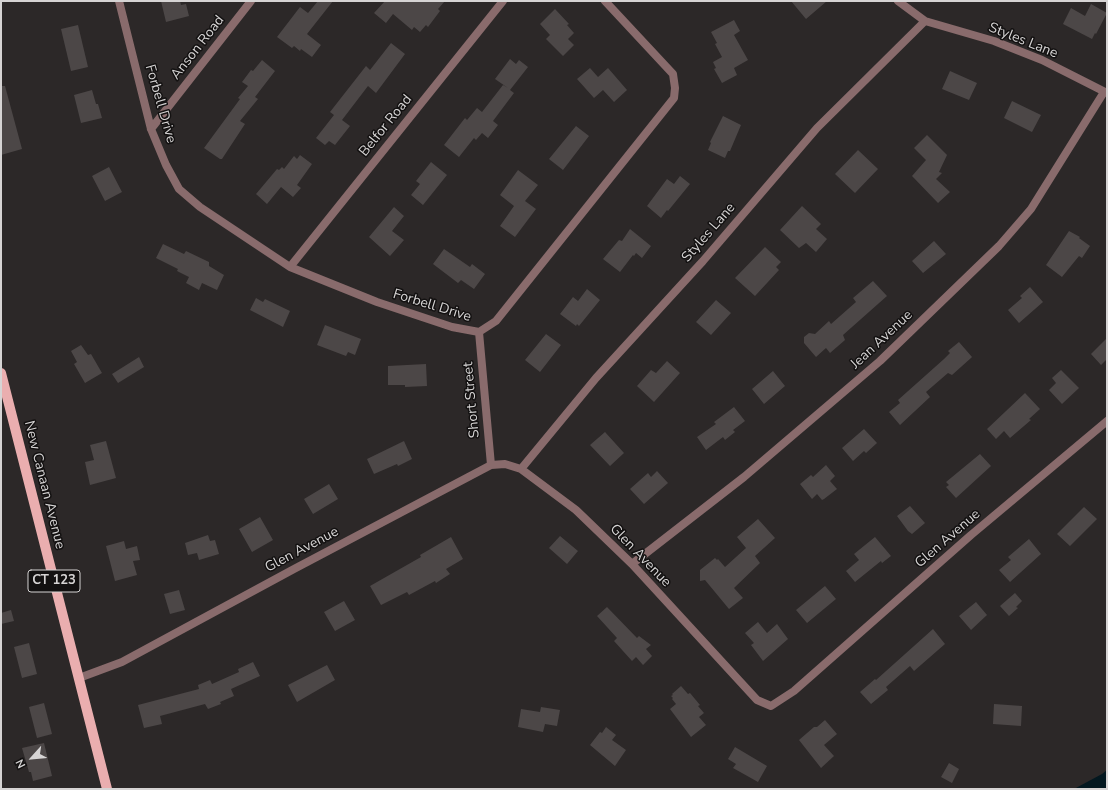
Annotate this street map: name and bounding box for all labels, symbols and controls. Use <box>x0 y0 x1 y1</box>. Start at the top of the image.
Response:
street label: Anson Road <box>168 13 228 83</box>
street label: Styles Lane <box>986 20 1060 62</box>
street label: Forbell Drive <box>141 63 179 145</box>
street label: Belfor Road <box>356 92 416 160</box>
street label: Styles Lane <box>679 200 739 266</box>
street label: Forbell Drive <box>391 286 473 326</box>
street label: Jean Avenue <box>848 307 916 373</box>
street label: Short Street <box>460 361 484 439</box>
street label: New Canaan Avenue <box>20 419 68 551</box>
street label: Glen Avenue <box>912 506 984 572</box>
street label: Glen Avenue <box>606 521 674 591</box>
street label: Glen Avenue <box>262 524 342 576</box>
road number: CT 123 <box>28 570 80 592</box>
north arrow <box>12 738 52 778</box>
text: N <box>12 757 29 771</box>

